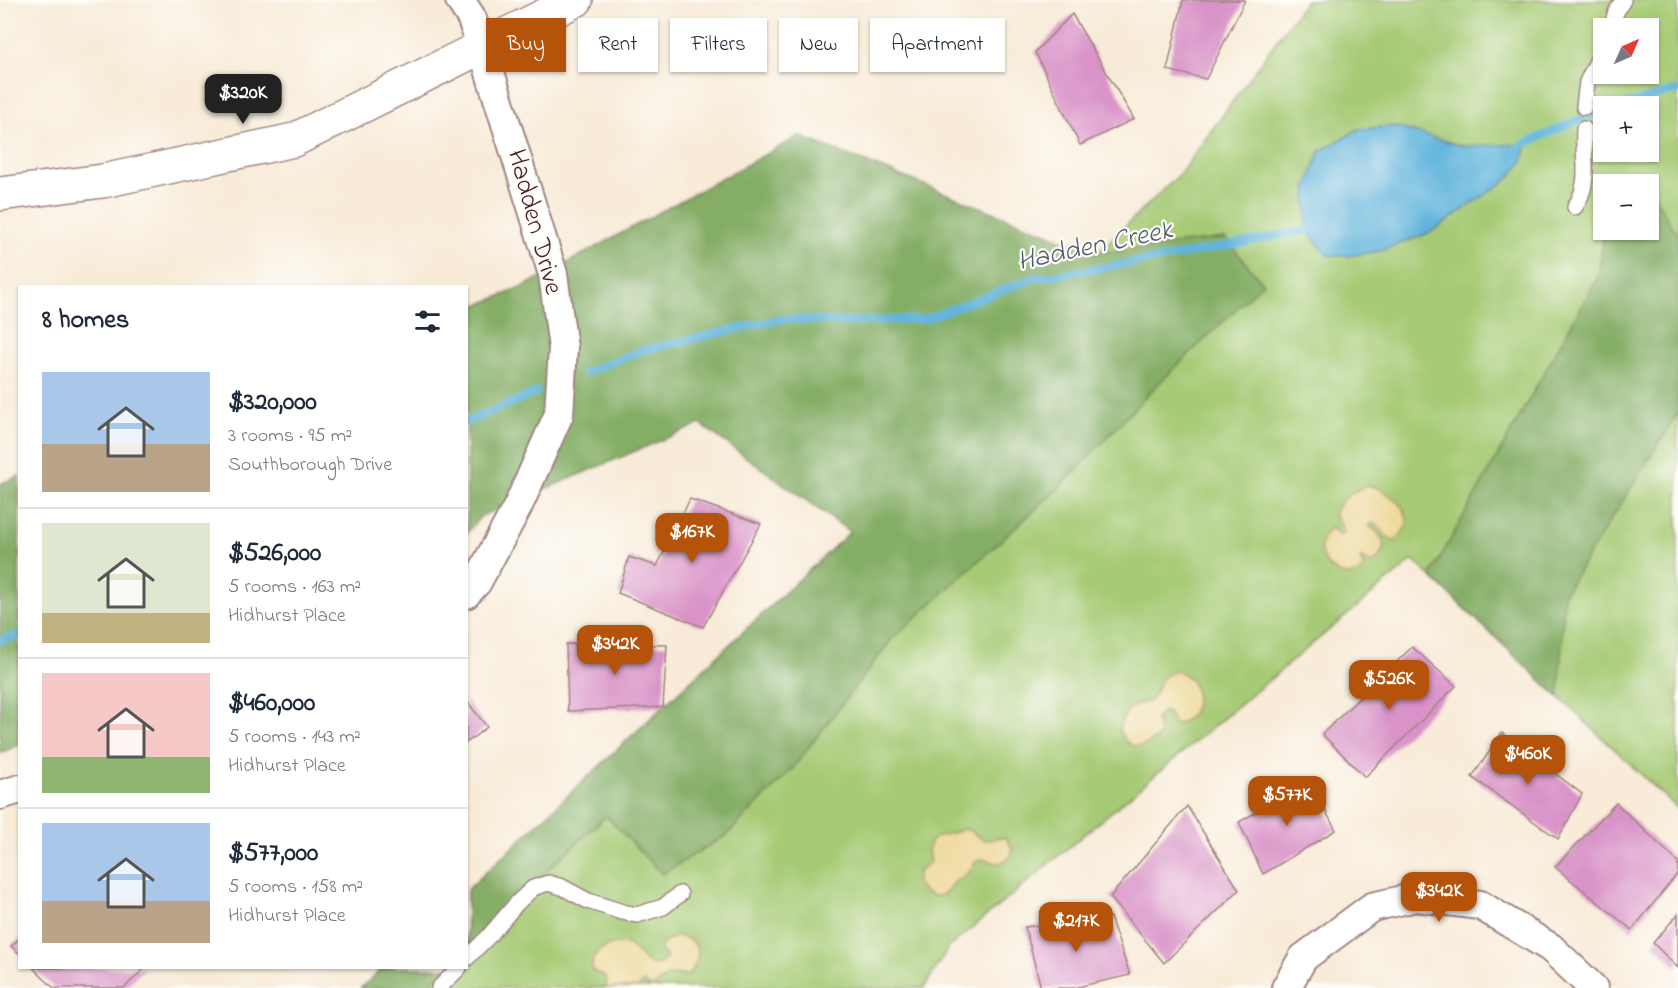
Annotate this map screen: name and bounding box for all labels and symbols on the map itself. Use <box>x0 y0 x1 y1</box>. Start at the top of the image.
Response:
north arrow <box>1593 18 1659 84</box>
pin: $320K <box>201 74 285 125</box>
street label: Hadden Drive <box>496 145 572 300</box>
water label: Hadden Creek <box>1014 210 1178 283</box>
pin: $167K <box>650 513 734 564</box>
pin: $342K <box>573 625 657 676</box>
pin: $526K <box>1347 660 1431 711</box>
pin: $460K <box>1486 735 1570 786</box>
pin: $577K <box>1245 776 1329 827</box>
pin: $342K <box>1397 872 1481 923</box>
pin: $217K <box>1034 902 1118 953</box>

